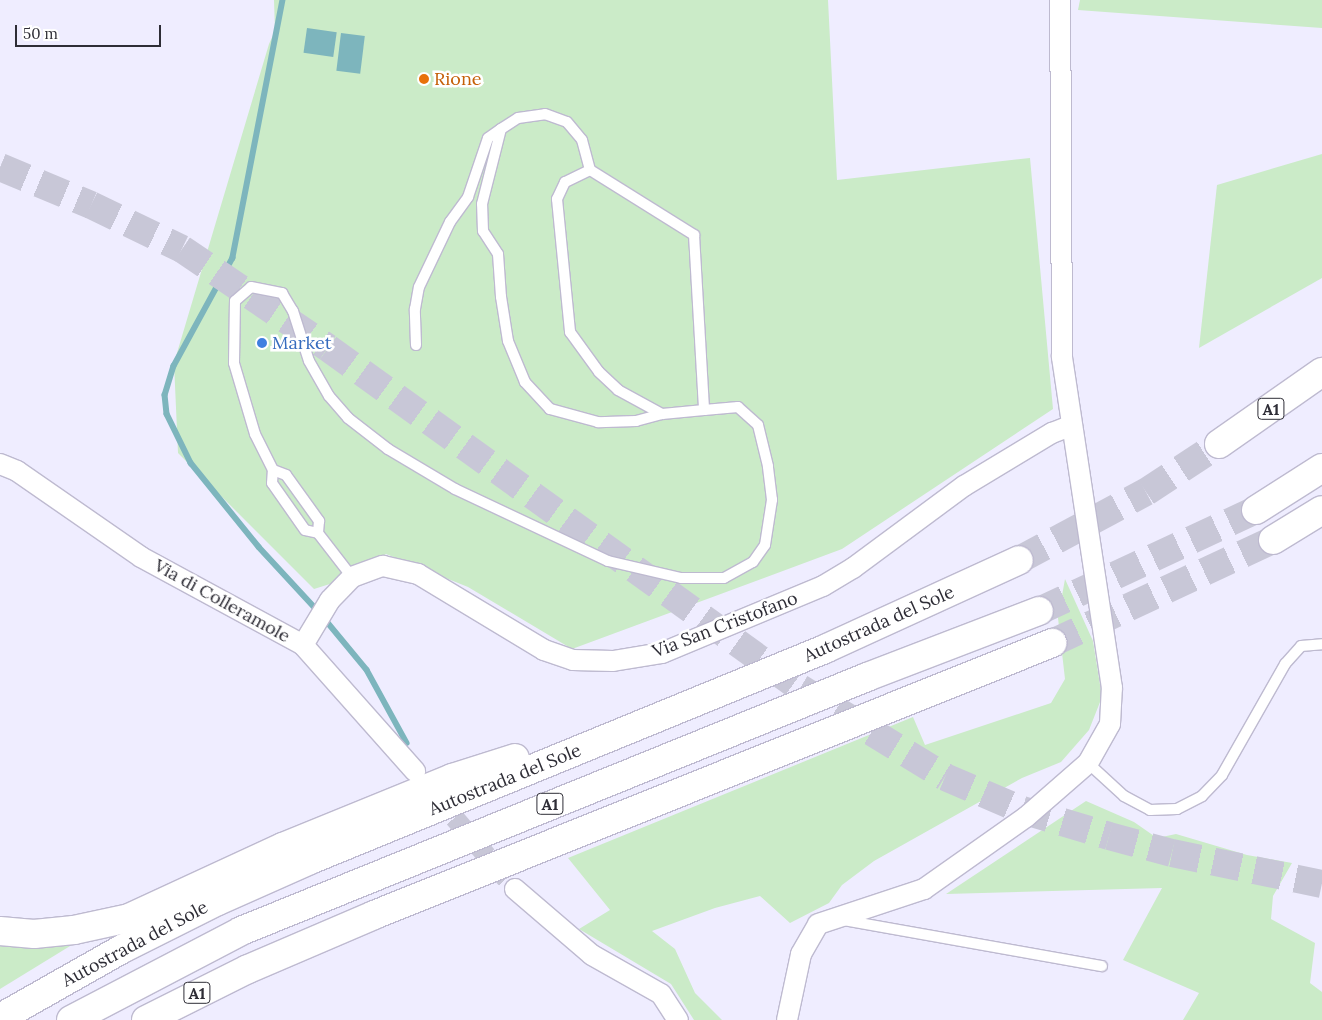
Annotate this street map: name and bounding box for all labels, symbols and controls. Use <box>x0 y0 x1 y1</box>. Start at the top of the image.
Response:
scale bar <box>18 15 164 47</box>
text: 50 m <box>23 24 58 43</box>
place label: Rione <box>434 68 482 90</box>
marker: Rione <box>418 73 430 85</box>
place label: Market <box>272 332 332 354</box>
marker: Market <box>256 337 268 349</box>
road number: A1 <box>1257 396 1285 422</box>
street label: Via di Colleramole <box>150 555 294 647</box>
street label: Autostrada del Sole <box>801 581 957 667</box>
street label: Via San Cristofano <box>649 587 801 663</box>
street label: Autostrada del Sole <box>426 740 584 820</box>
road number: A1 <box>536 791 564 818</box>
street label: Autostrada del Sole <box>58 896 212 992</box>
road number: A1 <box>183 980 211 1006</box>

